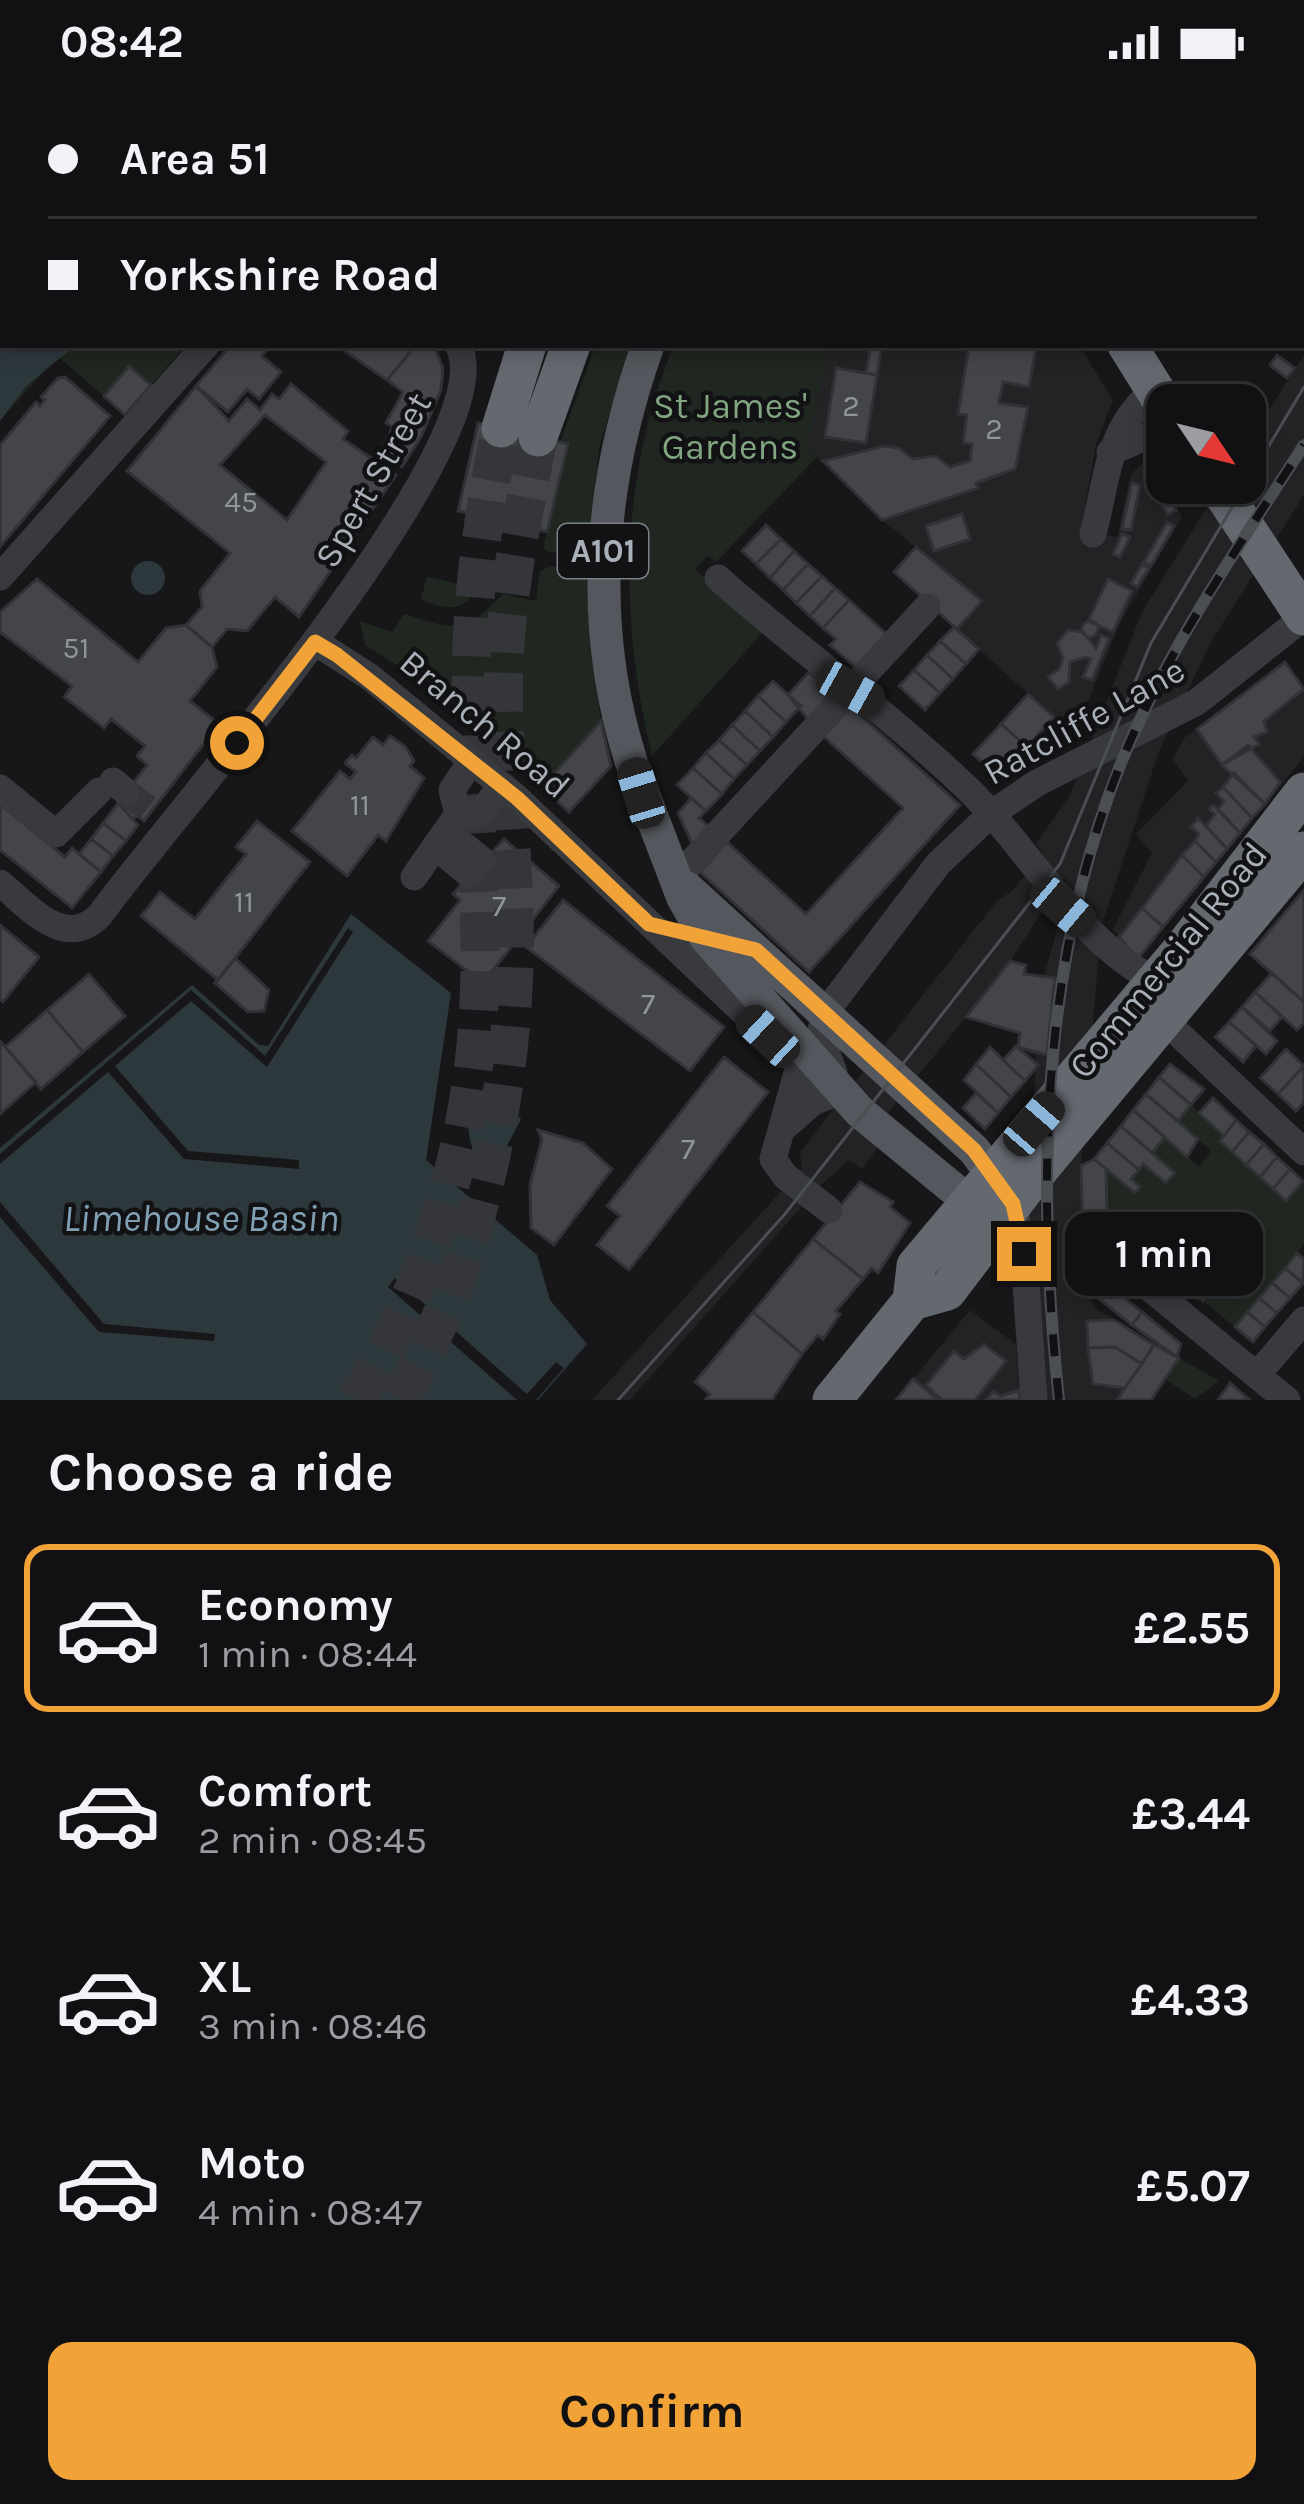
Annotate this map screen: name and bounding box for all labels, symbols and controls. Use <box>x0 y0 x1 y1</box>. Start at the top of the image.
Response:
text: 08:42 <box>60 16 184 68</box>
text: Area 51 <box>120 133 270 185</box>
text: Yorkshire Road <box>120 249 440 301</box>
north arrow <box>1146 384 1266 504</box>
map controls <box>1146 384 1266 504</box>
street label: Spert Street <box>306 385 440 575</box>
park label: St James' Gardens <box>653 385 807 468</box>
house number: 2 <box>842 388 860 424</box>
house number: 2 <box>985 411 1003 447</box>
house number: 45 <box>224 484 258 520</box>
road number: A101 <box>558 524 648 578</box>
house number: 51 <box>63 630 89 666</box>
street label: Branch Road <box>392 641 578 807</box>
street label: Ratcliffe Lane <box>976 648 1192 794</box>
car <box>810 656 890 722</box>
route start <box>210 716 264 770</box>
car <box>613 753 669 833</box>
house number: 11 <box>350 787 370 823</box>
street label: Commercial Road <box>1060 834 1276 1086</box>
car <box>1024 870 1102 944</box>
house number: 11 <box>234 884 254 920</box>
house number: 7 <box>492 888 506 924</box>
house number: 7 <box>641 986 655 1022</box>
car <box>729 998 807 1074</box>
car <box>997 1085 1071 1163</box>
house number: 7 <box>681 1131 695 1167</box>
water label: Limehouse Basin <box>63 1195 339 1241</box>
callout: 1 min <box>1066 1212 1264 1296</box>
route end <box>997 1227 1051 1281</box>
text: 1 min <box>1115 1231 1213 1277</box>
text: Choose a ride <box>48 1440 394 1504</box>
icon: car <box>54 1574 162 1682</box>
text: Economy <box>198 1579 393 1631</box>
text: £2.55 <box>1134 1602 1250 1654</box>
text: 1 min · 08:44 <box>198 1631 417 1677</box>
icon: car <box>54 1760 162 1868</box>
text: Comfort <box>198 1765 372 1817</box>
text: £3.44 <box>1132 1788 1250 1840</box>
text: 2 min · 08:45 <box>198 1817 427 1863</box>
icon: car <box>54 1946 162 2054</box>
text: XL <box>198 1951 251 2003</box>
text: £4.33 <box>1131 1974 1250 2026</box>
text: 3 min · 08:46 <box>198 2003 428 2049</box>
icon: car <box>54 2132 162 2240</box>
text: Moto <box>198 2137 306 2189</box>
text: £5.07 <box>1136 2160 1250 2212</box>
text: 4 min · 08:47 <box>198 2189 422 2235</box>
button: Confirm <box>48 2342 1256 2480</box>

